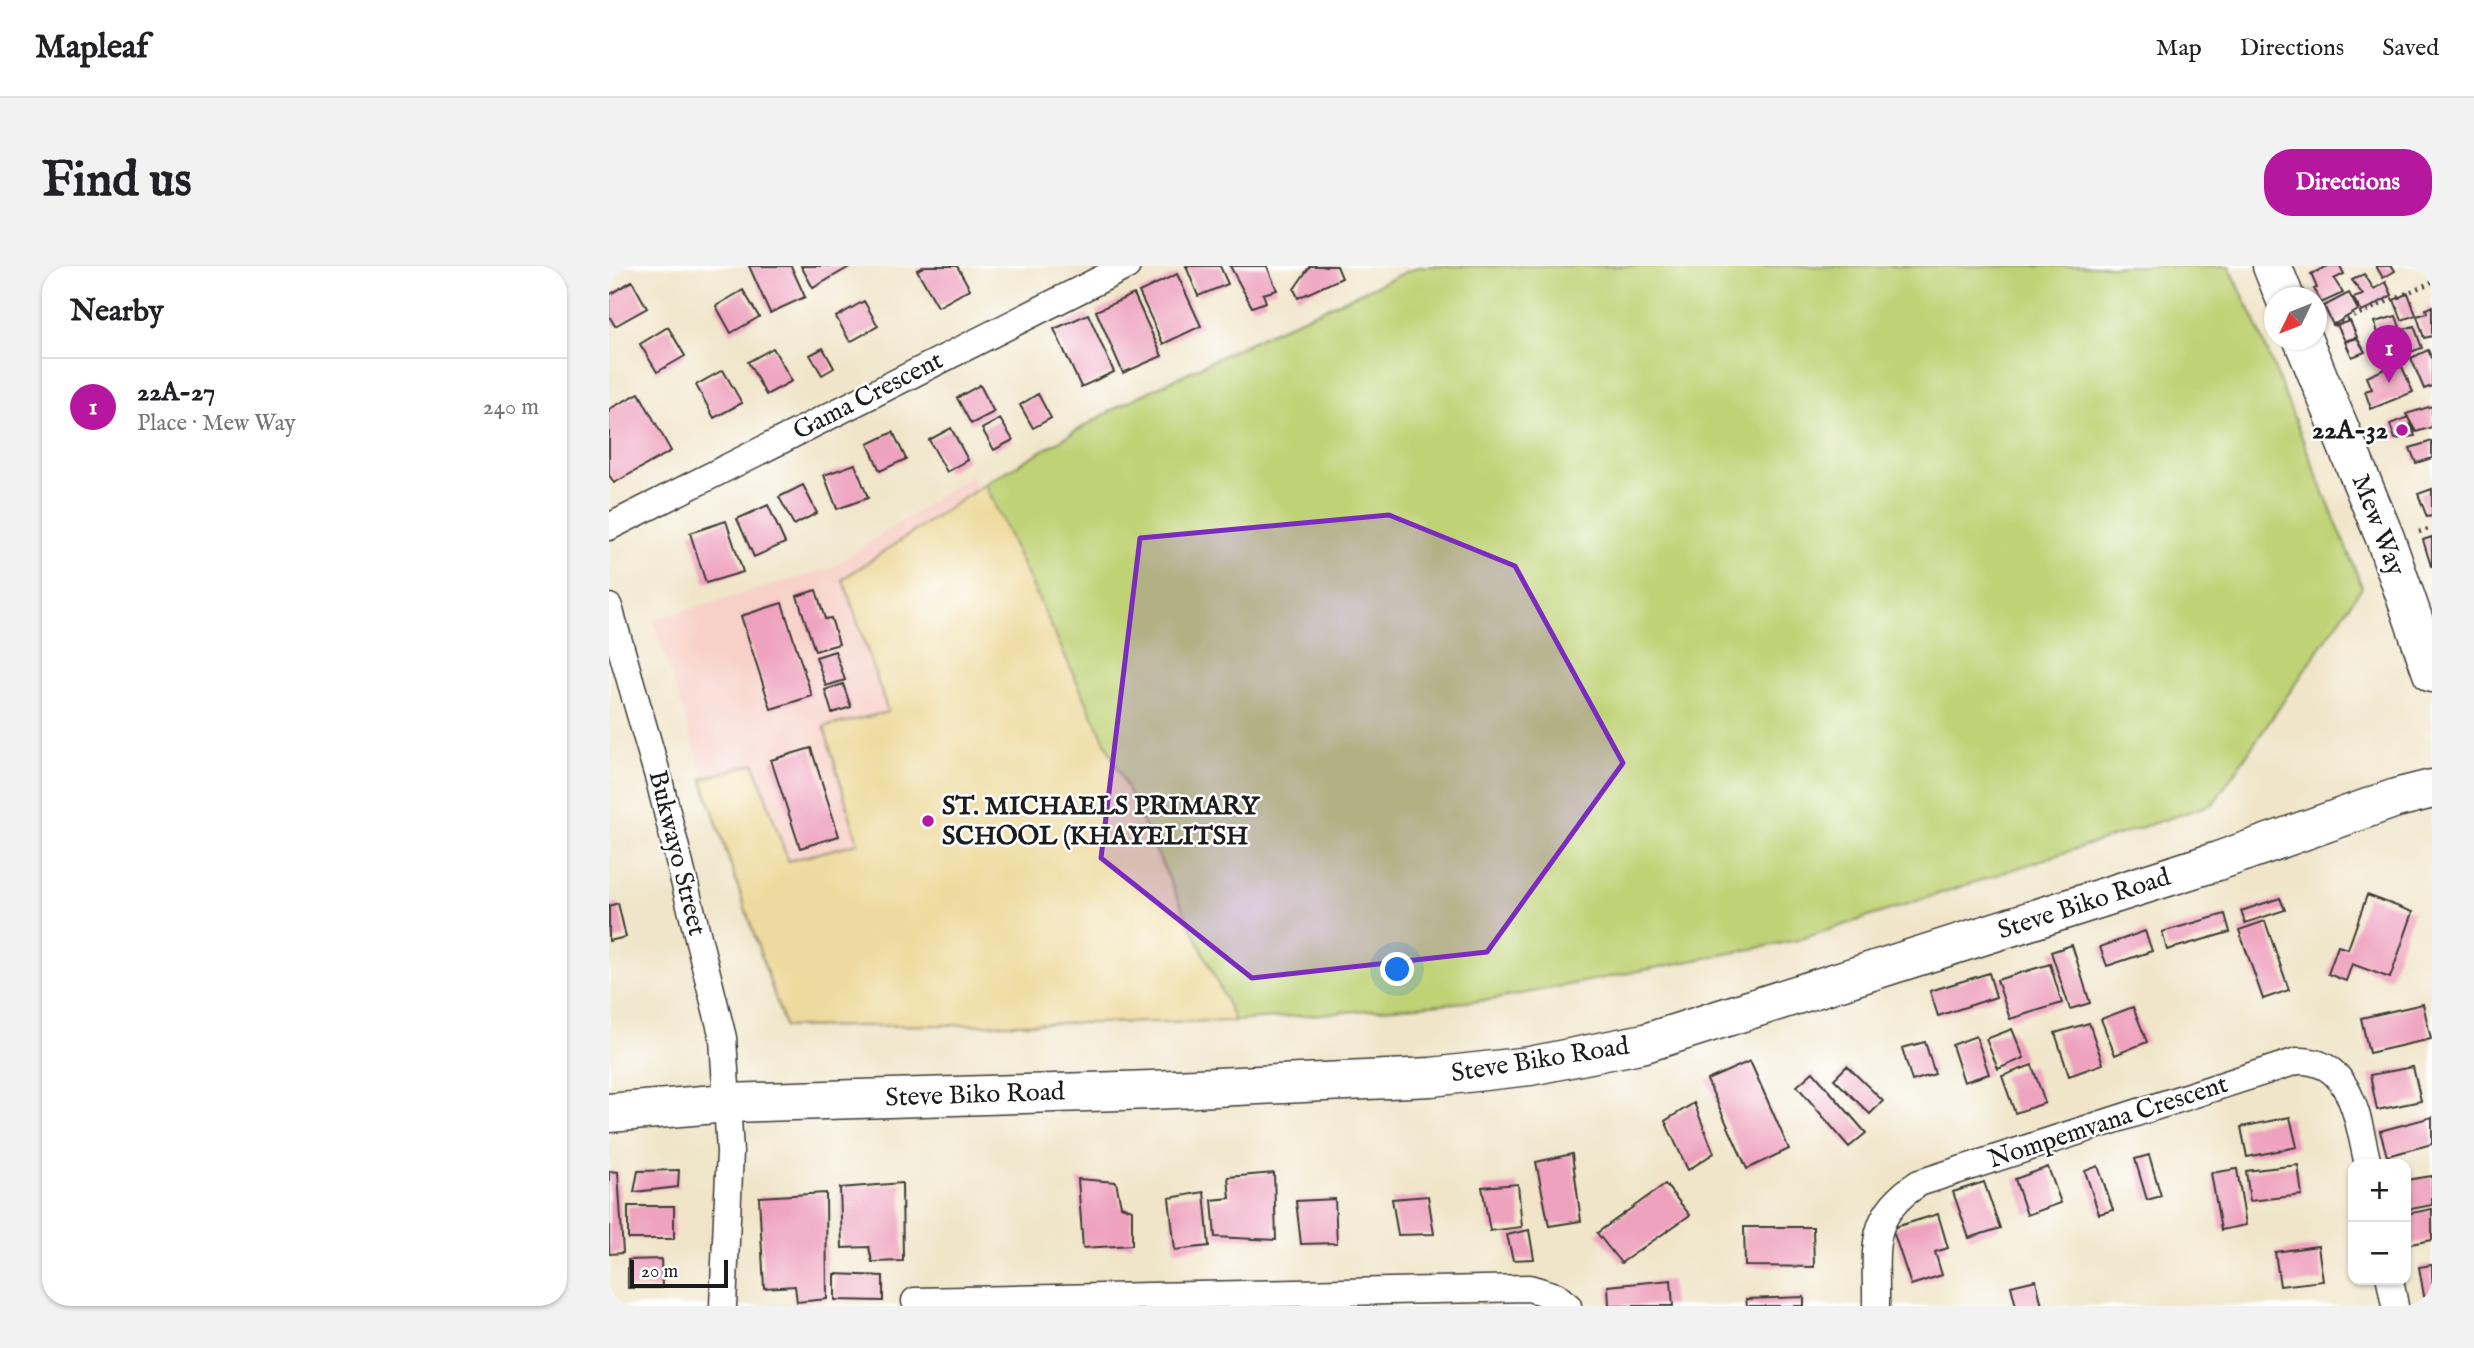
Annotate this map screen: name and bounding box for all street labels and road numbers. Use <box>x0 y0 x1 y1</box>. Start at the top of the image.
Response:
street label: Gama Crescent <box>788 344 949 448</box>
street label: Mew Way <box>2344 470 2412 581</box>
street label: Bukwayo Street <box>641 767 713 939</box>
street label: Steve Biko Road <box>1994 861 2175 947</box>
street label: Steve Biko Road <box>1449 1030 1631 1090</box>
street label: Nompemvana Crescent <box>1984 1068 2232 1176</box>
street label: Steve Biko Road <box>885 1075 1065 1115</box>

